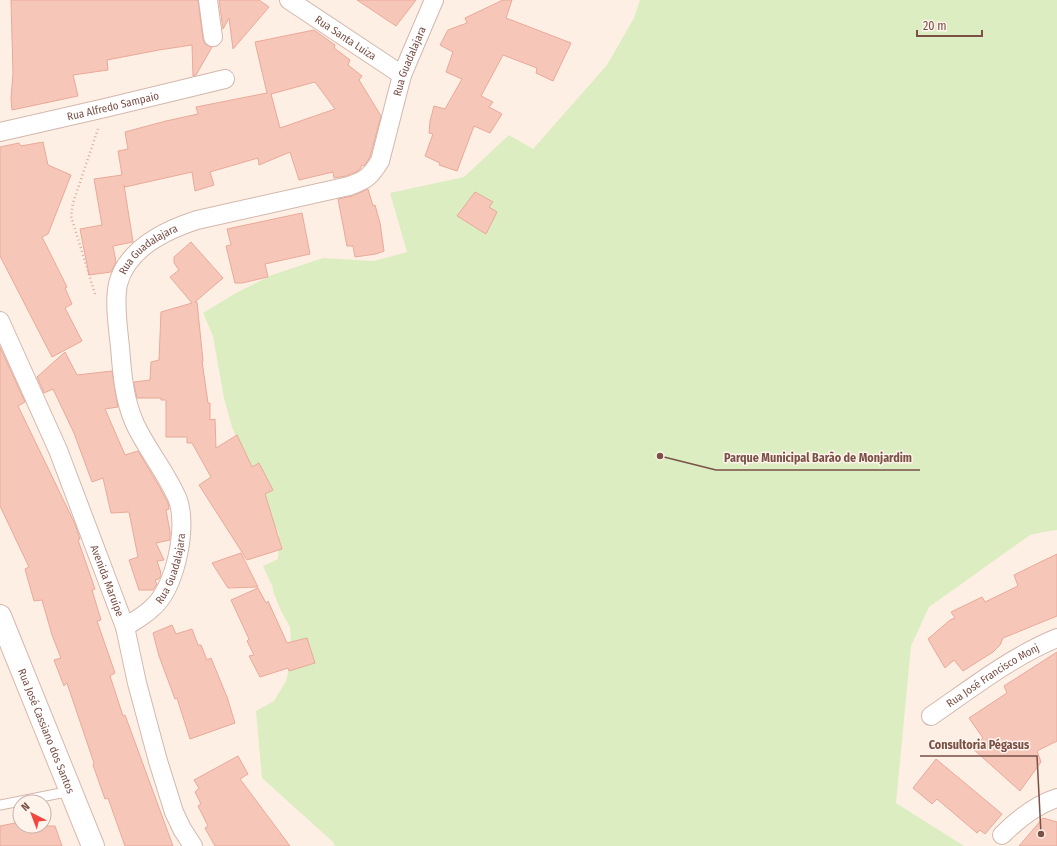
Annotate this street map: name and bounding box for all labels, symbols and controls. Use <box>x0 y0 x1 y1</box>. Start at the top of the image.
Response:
scale bar <box>917 12 982 38</box>
street label: Rua Santa Luiza <box>313 13 379 63</box>
text: 20 m <box>923 19 947 33</box>
street label: Rua Guadalajara <box>390 25 428 97</box>
street label: Rua Alfredo Sampaio <box>66 89 161 123</box>
street label: Rua Guadalajara <box>116 221 180 276</box>
callout: Parque Municipal Barão de Monjardim <box>716 446 920 470</box>
text: Parque Municipal Barão de Monjardim <box>724 451 912 465</box>
street label: Rua Guadalajara <box>153 533 188 606</box>
street label: Avenida Maruípe <box>88 543 127 618</box>
street label: Rua José Francisco Monj <box>944 641 1041 710</box>
street label: Rua José Cassiano dos Santos <box>15 667 78 796</box>
callout: Consultoria Pégasus <box>920 732 1037 756</box>
text: Consultoria Pégasus <box>929 738 1030 752</box>
north arrow <box>12 794 52 834</box>
text: N <box>19 800 32 814</box>

